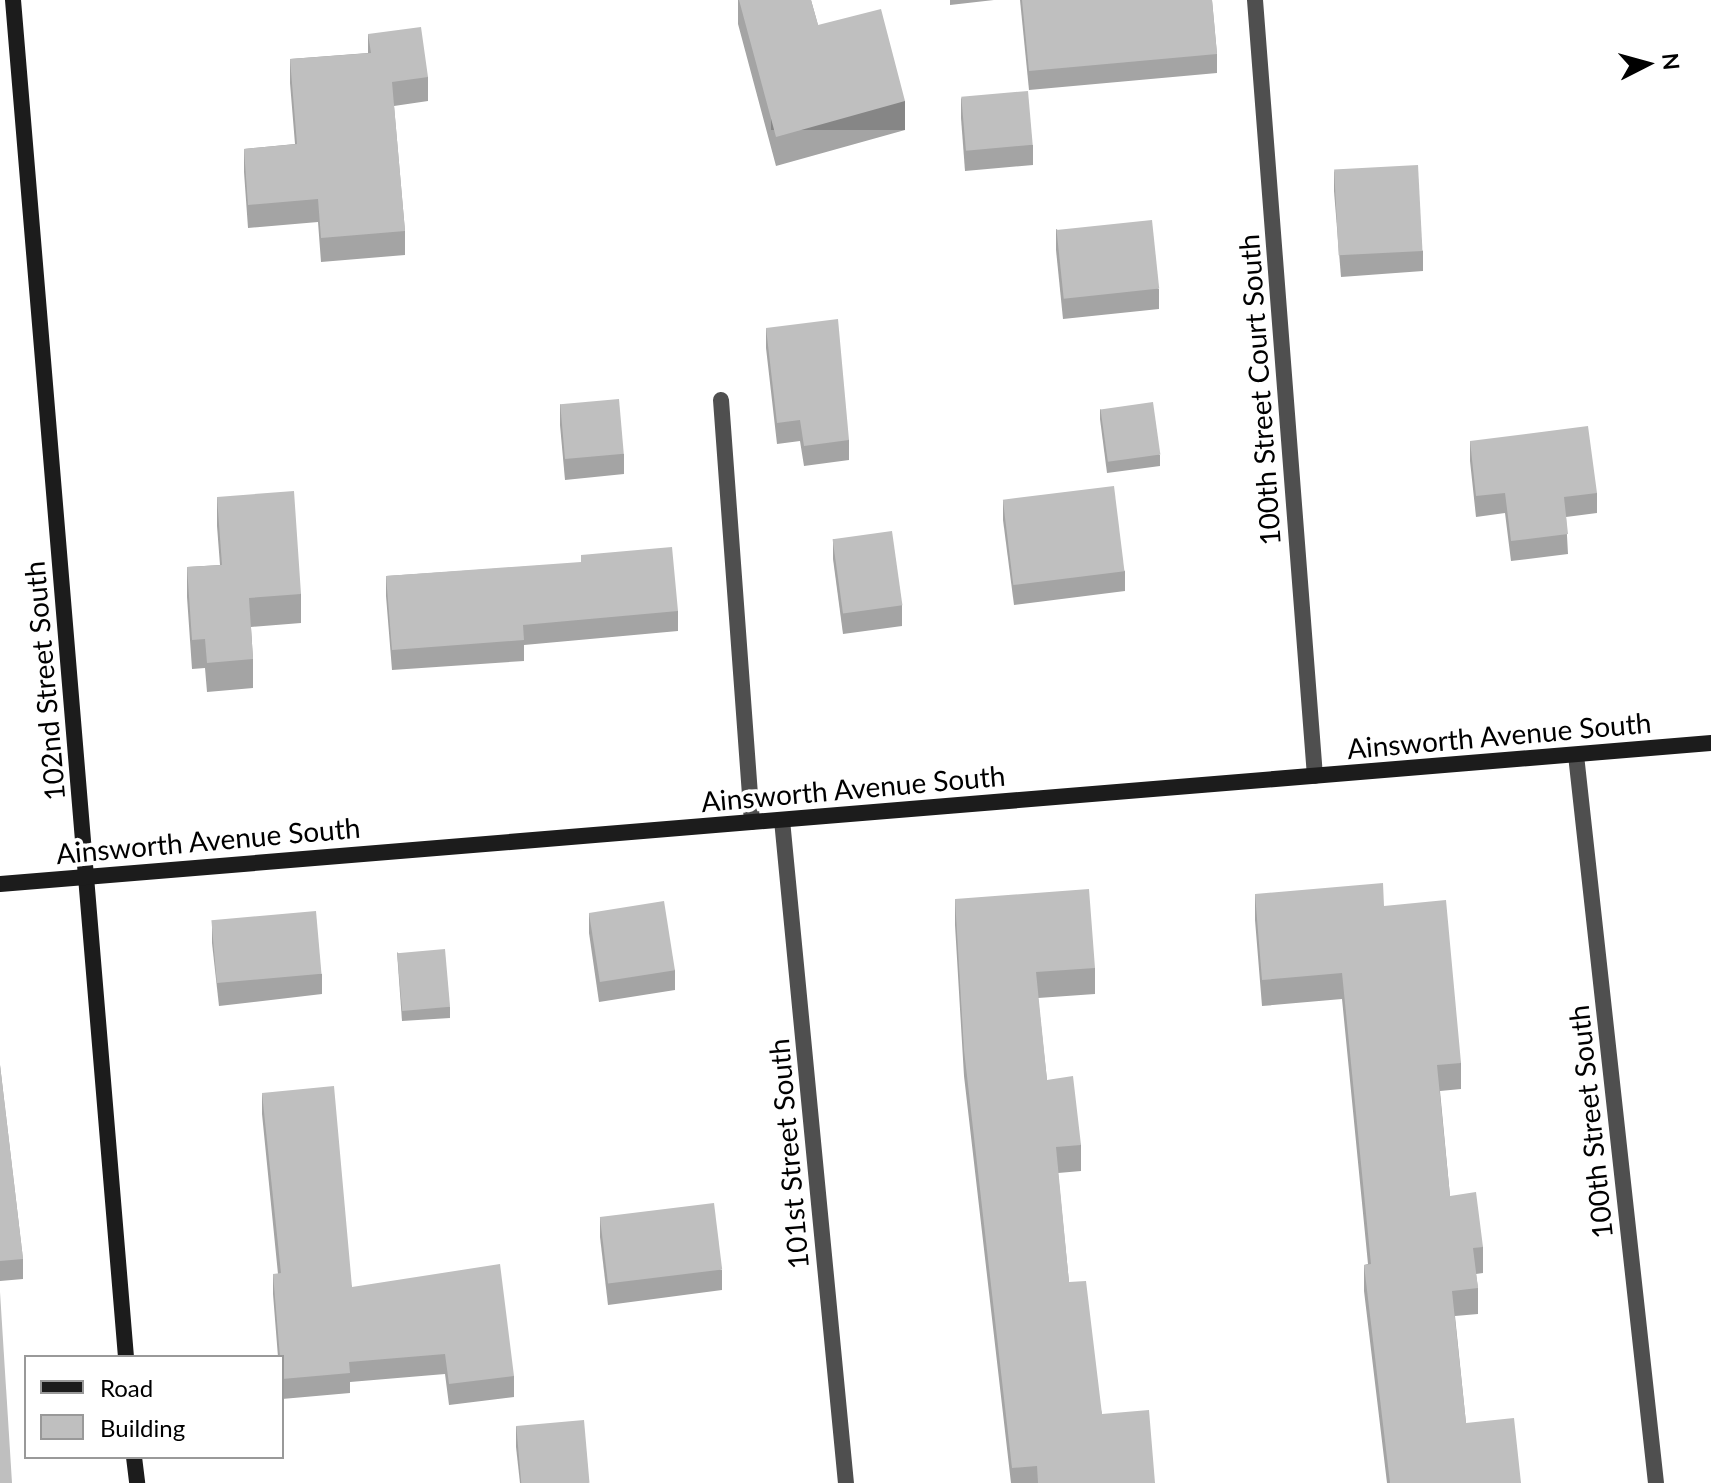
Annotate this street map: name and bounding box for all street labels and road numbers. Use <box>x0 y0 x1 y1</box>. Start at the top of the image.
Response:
street label: 100th Street Court South <box>1231 233 1287 547</box>
street label: 102nd Street South <box>17 560 71 802</box>
street label: Ainsworth Avenue South <box>1345 705 1653 765</box>
street label: Ainsworth Avenue South <box>699 758 1007 818</box>
street label: Ainsworth Avenue South <box>54 810 362 870</box>
street label: 100th Street South <box>1561 1004 1619 1240</box>
street label: 101st Street South <box>761 1037 815 1271</box>

